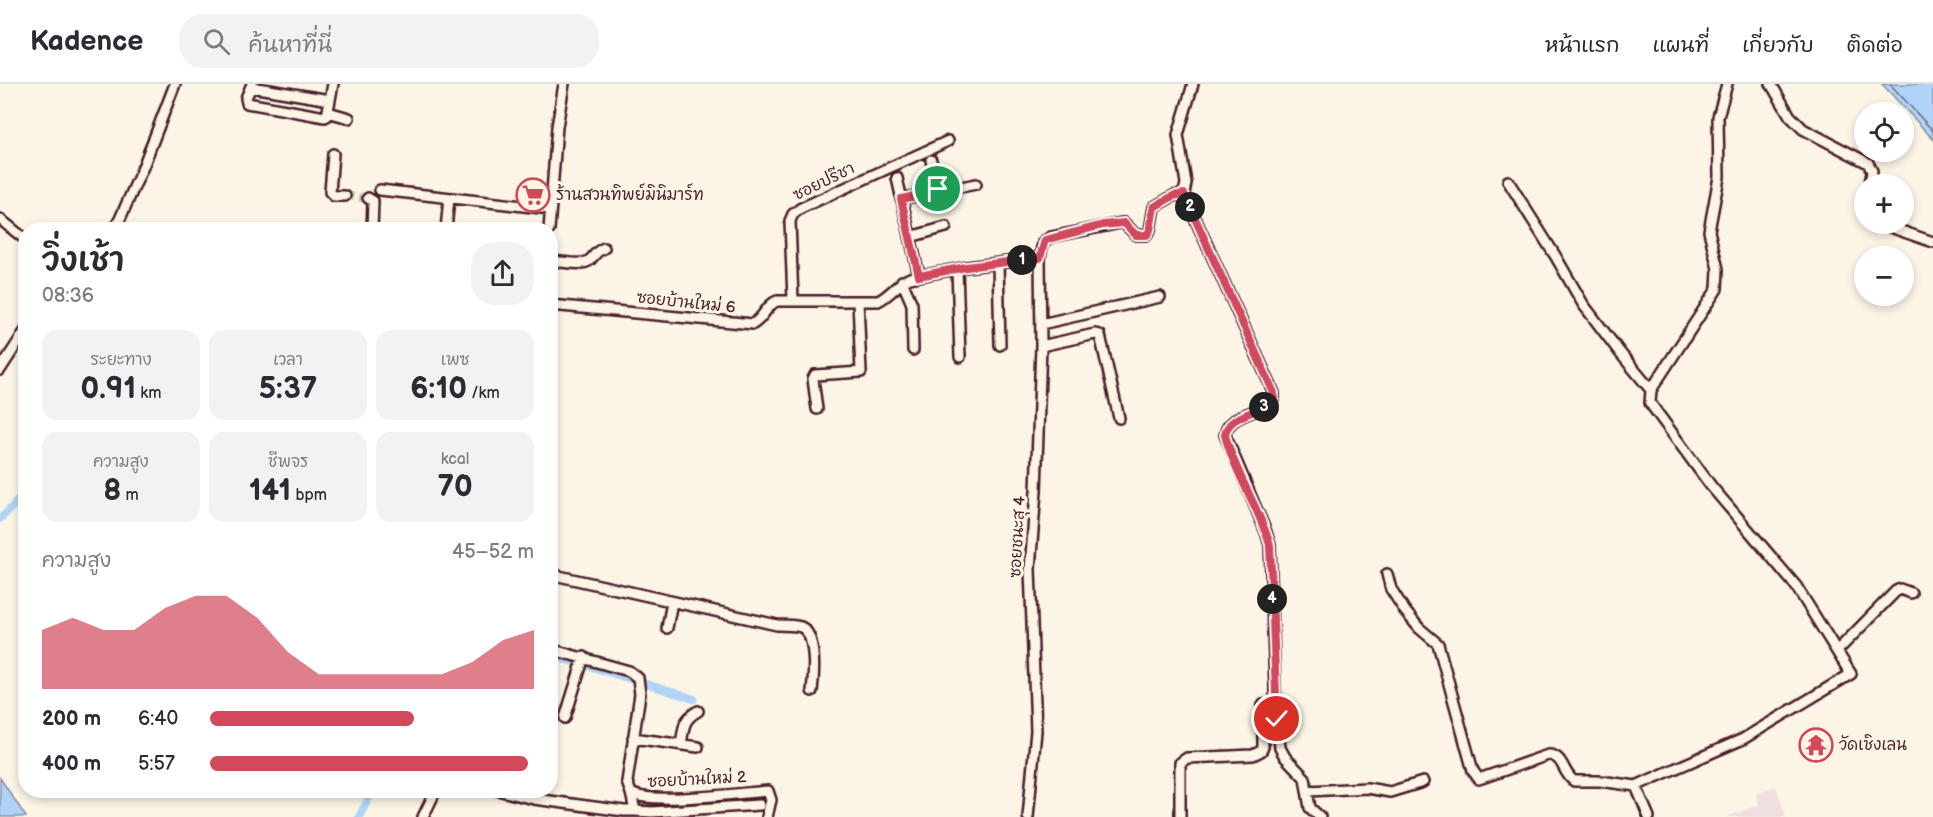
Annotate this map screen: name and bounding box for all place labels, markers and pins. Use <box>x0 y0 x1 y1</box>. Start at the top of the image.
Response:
pin <box>912 163 963 214</box>
supermarket icon: ร้านสวนทิพย์มินิมาร์ท <box>515 177 551 213</box>
place label: ร้านสวนทิพย์มินิมาร์ท <box>556 183 704 205</box>
pin: 2 <box>1175 192 1205 222</box>
pin: 1 <box>1007 245 1037 275</box>
pin: 3 <box>1249 392 1279 422</box>
pin: 4 <box>1257 584 1287 614</box>
pin <box>1251 693 1302 744</box>
temple icon: วัดเชิงเลน <box>1798 727 1834 763</box>
place label: วัดเชิงเลน <box>1839 734 1907 755</box>

